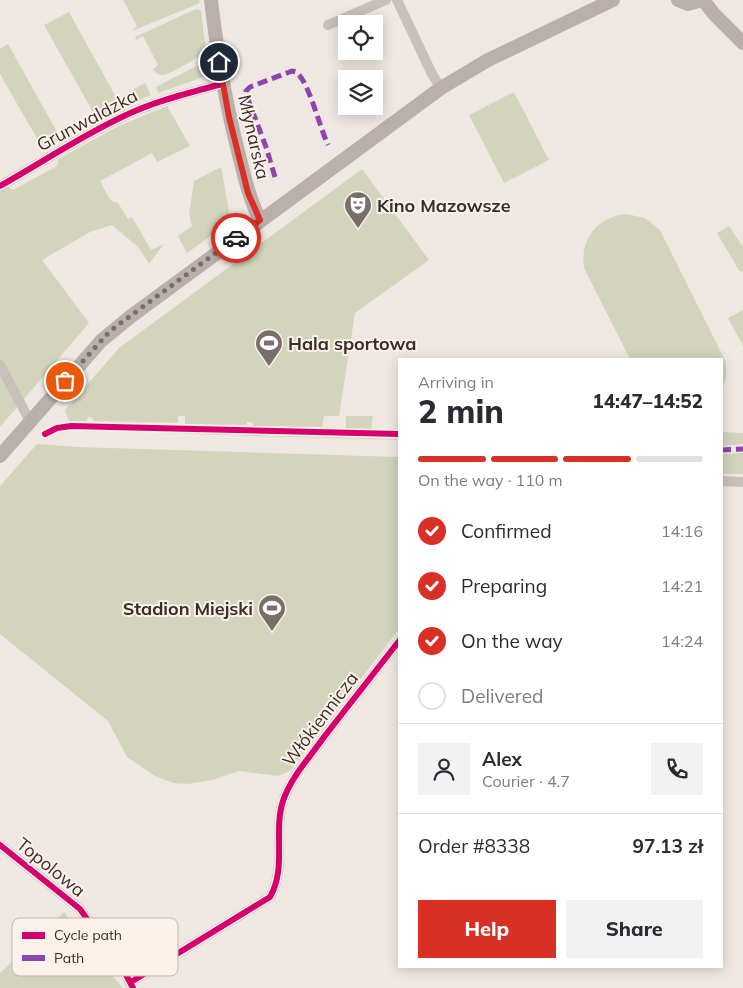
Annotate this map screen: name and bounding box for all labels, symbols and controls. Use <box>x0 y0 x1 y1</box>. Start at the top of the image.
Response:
map controls <box>338 15 383 115</box>
button: locate <box>338 15 383 60</box>
pin <box>198 41 240 83</box>
icon: home <box>205 48 233 76</box>
button: layers <box>338 70 383 115</box>
street label: Grunwaldzka <box>33 84 141 156</box>
street label: Młynarska <box>233 93 275 181</box>
theatre icon: Kino Mazowsze <box>343 190 373 229</box>
place label: Kino Mazowsze <box>377 194 511 217</box>
courier <box>211 213 261 263</box>
icon: car <box>222 224 250 252</box>
sports icon: Hala sportowa <box>254 328 284 367</box>
place label: Hala sportowa <box>288 332 416 355</box>
pin <box>44 360 86 402</box>
icon: bag <box>51 367 79 395</box>
text: Arriving in <box>418 372 494 392</box>
text: 14:47–14:52 <box>592 389 703 413</box>
text: 2 min <box>418 391 504 431</box>
text: On the way · 110 m <box>418 470 563 490</box>
icon: check <box>418 517 446 545</box>
text: Confirmed <box>461 519 552 543</box>
text: 14:16 <box>661 521 703 541</box>
icon: check <box>418 572 446 600</box>
text: Preparing <box>461 574 547 598</box>
text: 14:21 <box>661 576 703 596</box>
sports icon: Stadion Miejski <box>257 593 287 632</box>
place label: Stadion Miejski <box>123 597 253 620</box>
icon: check <box>418 627 446 655</box>
text: On the way <box>461 629 563 653</box>
text: 14:24 <box>661 631 703 651</box>
street label: Włókiennicza <box>277 667 363 771</box>
text: Delivered <box>461 684 543 708</box>
button: person <box>418 743 470 795</box>
button: phone <box>651 743 703 795</box>
text: Alex <box>482 747 522 771</box>
text: Courier · 4.7 <box>482 771 570 791</box>
street label: Topolowa <box>12 832 90 902</box>
text: Order #8338 <box>418 834 530 858</box>
text: 97.13 zł <box>633 834 703 858</box>
button: Help <box>418 900 556 958</box>
button: Share <box>566 900 703 958</box>
legend <box>12 918 178 976</box>
text: Cycle path <box>54 926 122 944</box>
text: Path <box>54 949 84 967</box>

